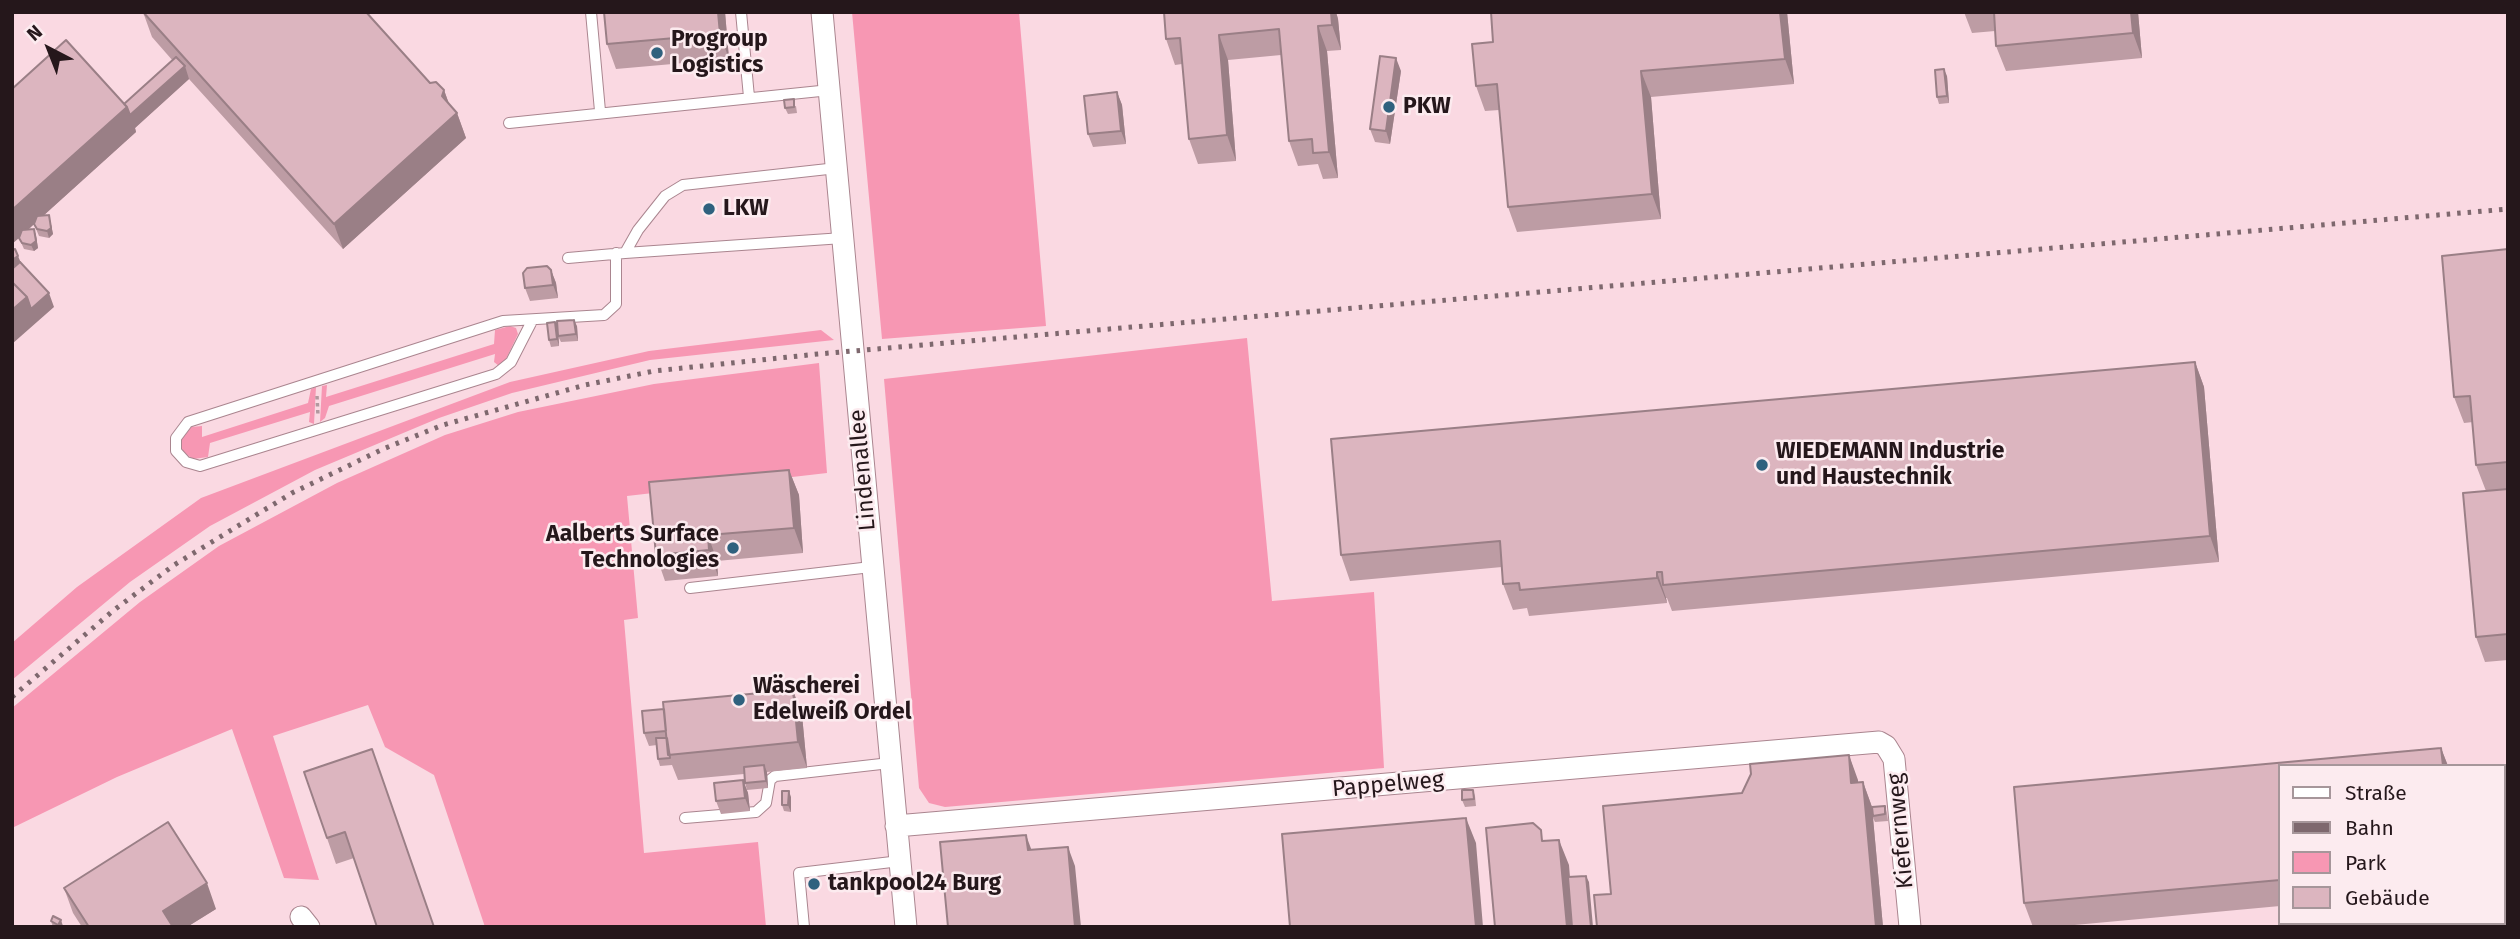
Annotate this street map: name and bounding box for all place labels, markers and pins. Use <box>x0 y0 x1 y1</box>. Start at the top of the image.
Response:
place label: Progroup Logistics <box>671 26 768 80</box>
marker: Progroup Logistics <box>649 45 665 61</box>
place label: PKW <box>1403 93 1451 121</box>
marker: PKW <box>1381 99 1397 115</box>
place label: LKW <box>723 195 769 223</box>
marker: LKW <box>701 201 717 217</box>
place label: WIEDEMANN Industrie und Haustechnik <box>1776 438 2004 492</box>
marker: WIEDEMANN Industrie und Haustechnik <box>1754 457 1770 473</box>
place label: Aalberts Surface Technologies <box>546 521 719 575</box>
marker: Aalberts Surface Technologies <box>725 540 741 556</box>
place label: Wäscherei Edelweiß Ordel <box>753 673 912 727</box>
marker: Wäscherei Edelweiß Ordel <box>731 692 747 708</box>
place label: tankpool24 Burg <box>828 870 1001 898</box>
marker: tankpool24 Burg <box>806 876 822 892</box>

